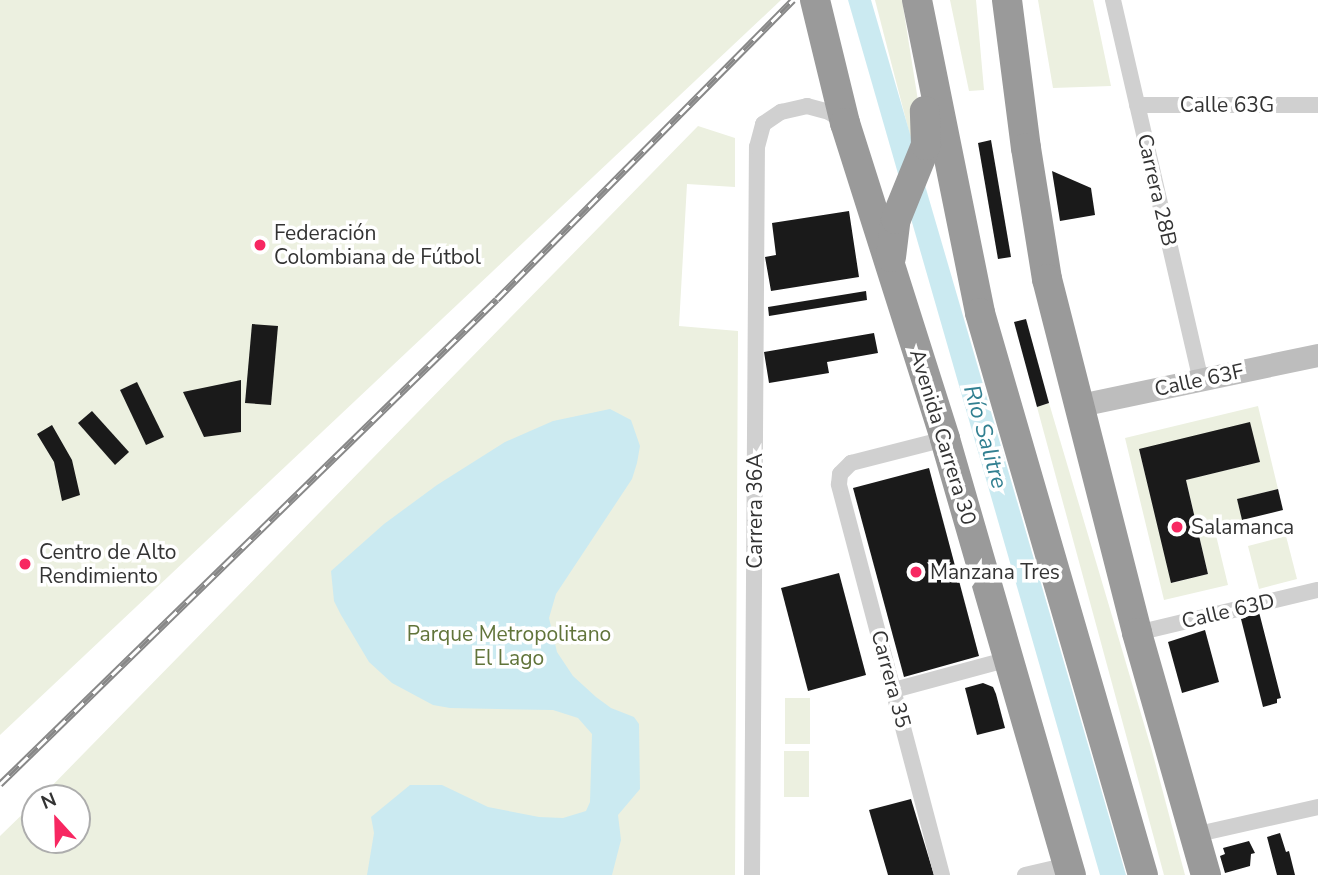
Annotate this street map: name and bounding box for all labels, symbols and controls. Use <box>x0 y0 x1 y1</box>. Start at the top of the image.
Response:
street label: Calle 63G <box>1180 92 1274 118</box>
street label: Carrera 28B <box>1132 131 1182 249</box>
place label: Federación Colombiana de Fútbol <box>274 220 481 270</box>
marker: Federación Colombiana de Fútbol <box>252 237 268 253</box>
street label: Avenida Carrera 30 <box>904 346 982 528</box>
street label: Calle 63F <box>1152 358 1246 402</box>
water label: Río Salitre <box>957 382 1013 492</box>
street label: Carrera 36A <box>742 453 768 569</box>
place label: Salamanca <box>1191 514 1294 540</box>
marker: Salamanca <box>1169 519 1185 535</box>
place label: Centro de Alto Rendimiento <box>39 539 176 589</box>
marker: Centro de Alto Rendimiento <box>17 556 33 572</box>
place label: Manzana Tres <box>930 559 1060 585</box>
marker: Manzana Tres <box>908 564 924 580</box>
street label: Calle 63D <box>1179 588 1277 634</box>
park label: Parque Metropolitano El Lago <box>407 621 611 671</box>
street label: Carrera 35 <box>866 627 916 731</box>
north arrow <box>21 784 91 854</box>
text: N <box>37 787 60 816</box>

